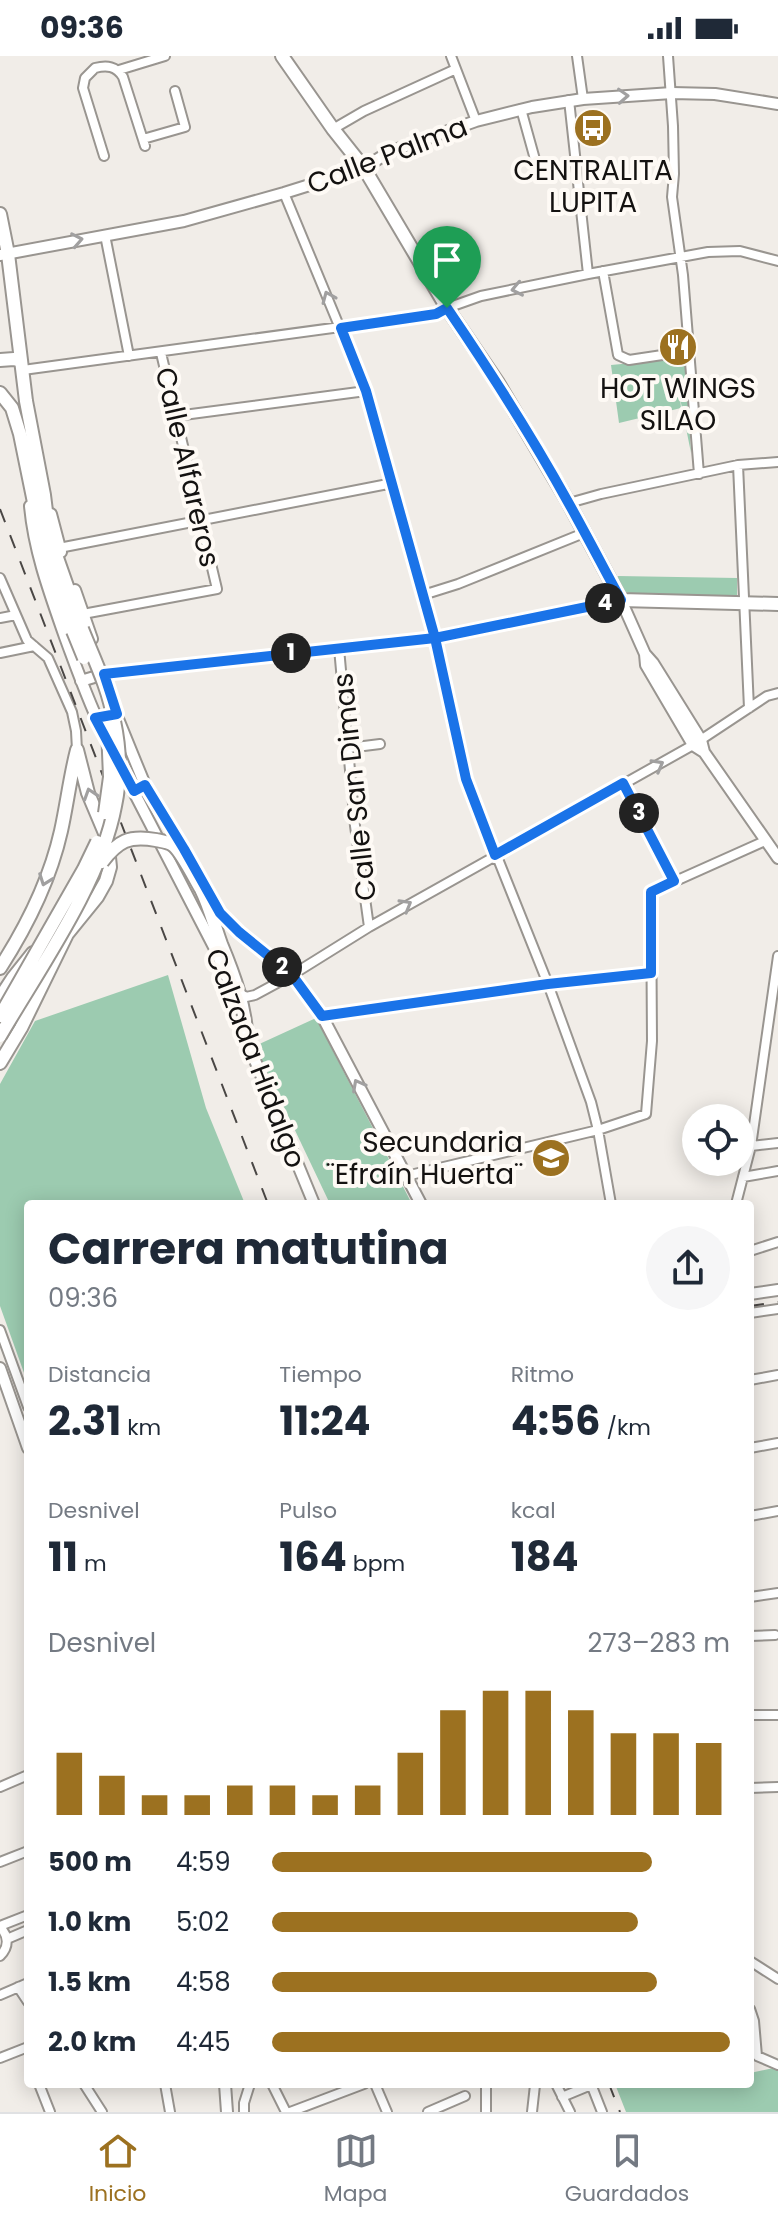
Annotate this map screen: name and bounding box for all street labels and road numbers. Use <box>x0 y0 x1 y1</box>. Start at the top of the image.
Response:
street label: Calle Palma <box>301 107 473 204</box>
street label: Calle Alfareros <box>146 363 229 571</box>
street label: Calle San Dimas <box>323 671 386 903</box>
street label: Calzada Hidalgo <box>196 943 315 1174</box>

